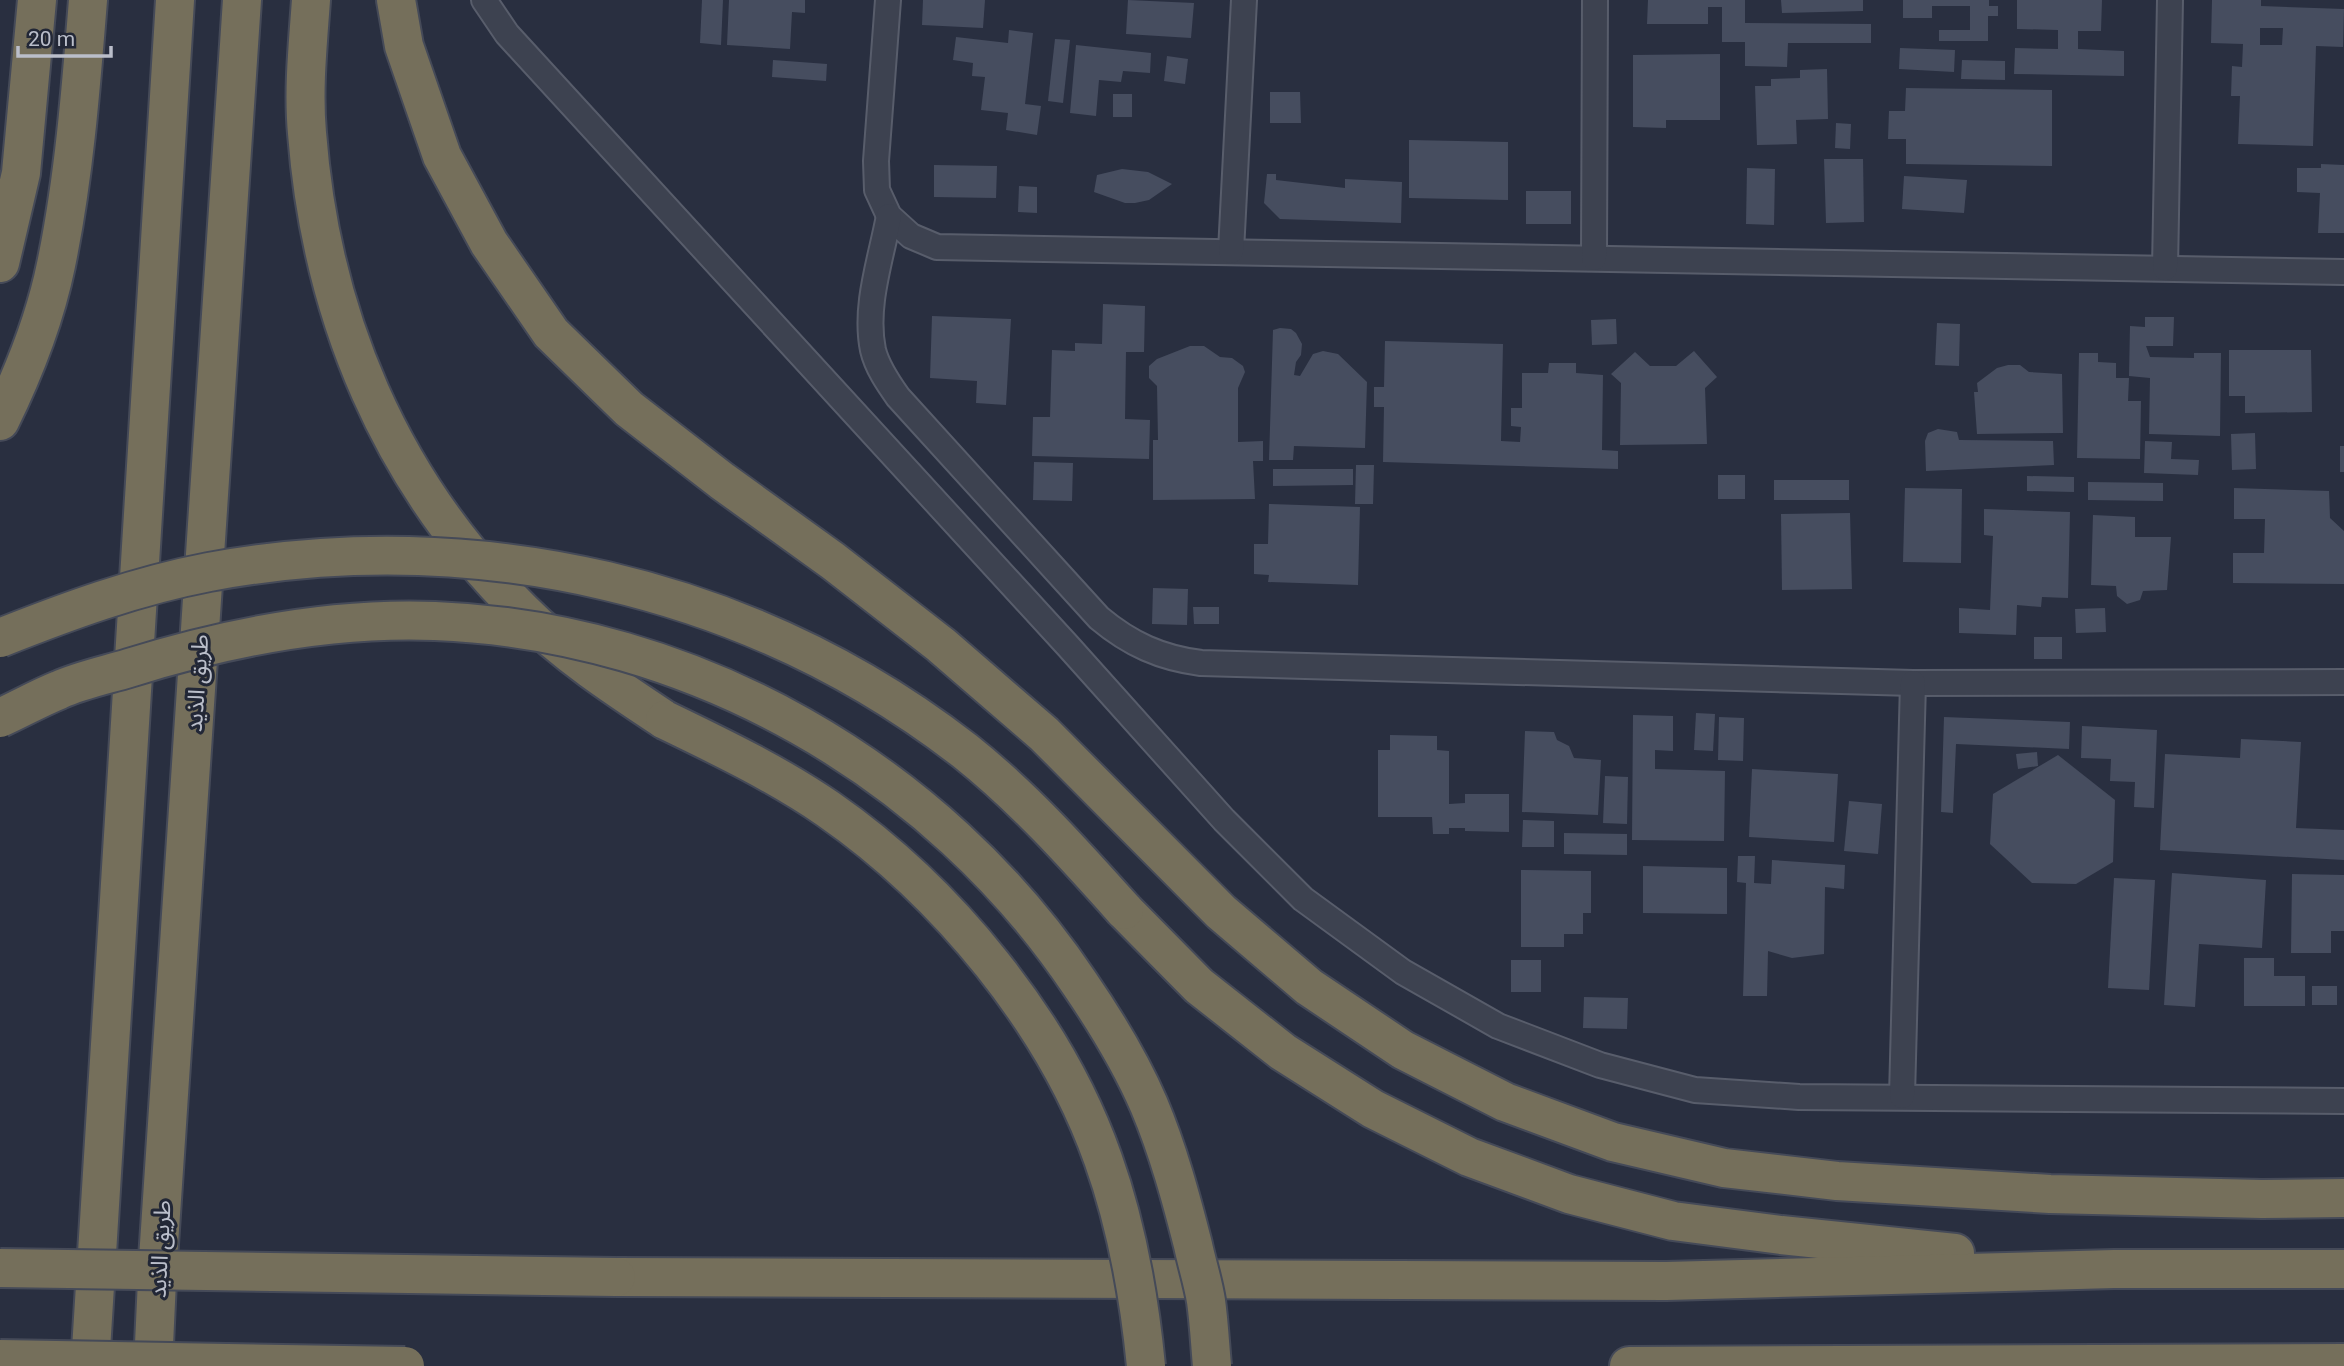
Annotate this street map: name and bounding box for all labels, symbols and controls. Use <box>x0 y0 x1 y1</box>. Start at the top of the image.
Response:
scale bar <box>18 14 110 58</box>
text: 20 m <box>28 27 75 51</box>
street label: طريق الذيد <box>181 633 214 733</box>
street label: طريق الذيد <box>144 1199 177 1299</box>

